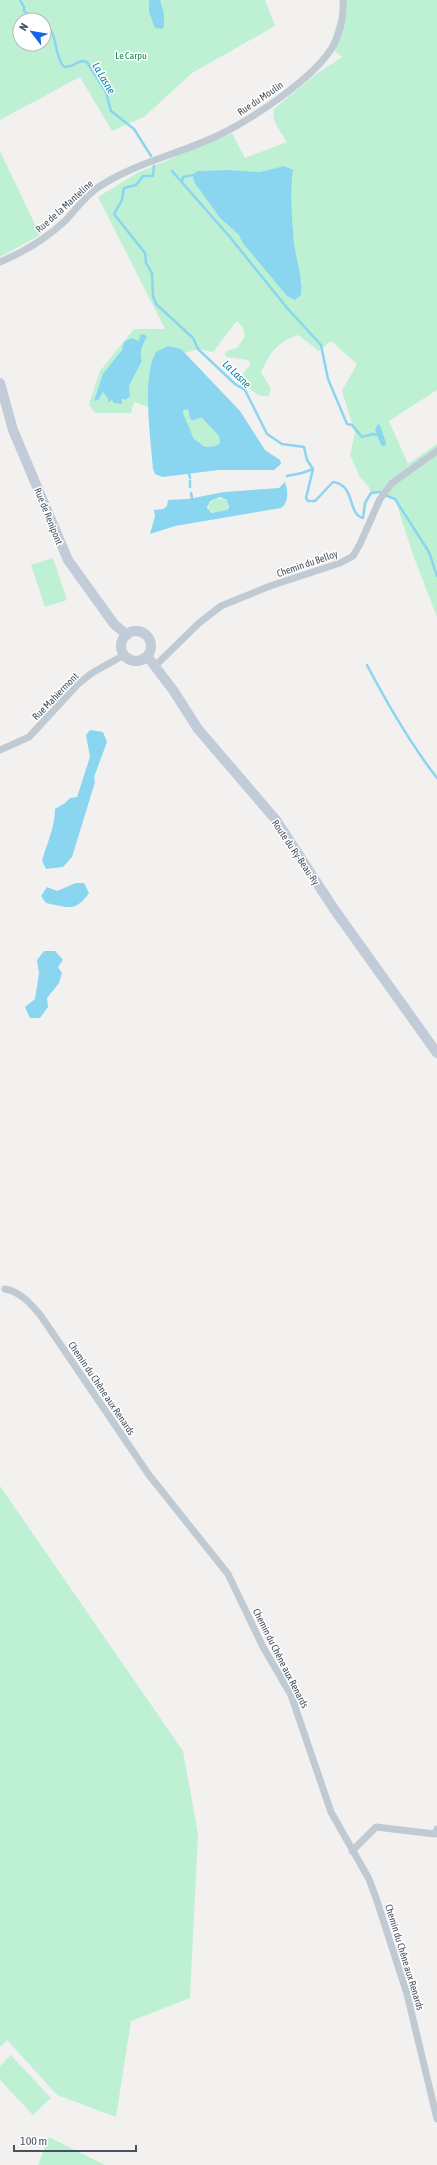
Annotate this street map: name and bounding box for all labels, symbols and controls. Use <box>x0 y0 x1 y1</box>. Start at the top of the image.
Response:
north arrow <box>12 12 52 52</box>
text: N <box>17 21 30 33</box>
park label: Le Carpu <box>115 50 147 61</box>
water label: La Lasne <box>90 60 118 96</box>
street label: Rue du Moulin <box>235 79 285 118</box>
street label: Rue de la Manteline <box>34 178 95 235</box>
water label: La Lasne <box>220 358 254 390</box>
street label: Rue de Renipont <box>32 486 65 546</box>
street label: Chemin du Belloy <box>275 548 339 579</box>
street label: Rue Mahiermont <box>30 670 81 722</box>
street label: Route du Ry-Beau-Ry <box>270 818 321 887</box>
street label: Chemin du Chêne aux Renards <box>66 1339 137 1437</box>
street label: Chemin du Chêne aux Renards <box>251 1607 311 1710</box>
street label: Chemin du Chêne aux Renards <box>383 1903 426 2012</box>
scale bar <box>14 2127 136 2153</box>
text: 100 m <box>20 2134 47 2148</box>

